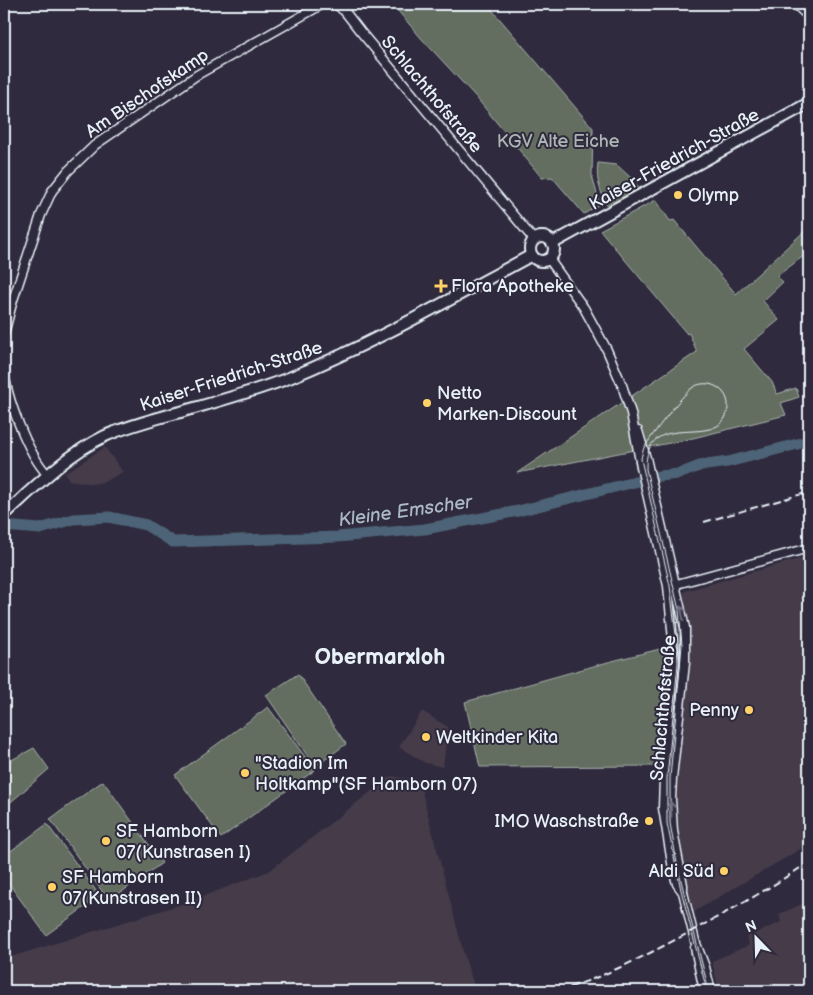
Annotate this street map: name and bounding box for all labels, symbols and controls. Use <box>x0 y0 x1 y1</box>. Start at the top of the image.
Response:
street label: Schlachthofstraße <box>377 32 487 157</box>
street label: Am Bischofskamp <box>82 44 213 142</box>
street label: Kaiser-Friedrich-Straße <box>586 104 763 215</box>
park label: KGV Alte Eiche <box>497 131 620 152</box>
place label: Olymp <box>688 185 739 206</box>
marker: Olymp <box>672 189 684 201</box>
place label: Flora Apotheke <box>451 276 574 297</box>
marker: Flora Apotheke <box>435 280 447 292</box>
street label: Kaiser-Friedrich-Straße <box>137 337 325 416</box>
place label: Netto Marken-Discount <box>437 383 577 425</box>
marker: Netto Marken-Discount <box>421 397 433 409</box>
water label: Kleine Emscher <box>337 491 475 532</box>
one-way arrow <box>677 605 687 621</box>
street label: Schlachthofstraße <box>647 634 680 782</box>
district label: Obermarxloh <box>315 644 445 671</box>
place label: Penny <box>689 700 740 721</box>
marker: Penny <box>743 704 755 716</box>
place label: Weltkinder Kita <box>436 727 558 748</box>
marker: Weltkinder Kita <box>420 731 432 743</box>
place label: "Stadion Im Holtkamp"(SF Hamborn 07) <box>255 753 478 795</box>
marker: "Stadion Im Holtkamp"(SF Hamborn 07) <box>239 767 251 779</box>
one-way arrow <box>667 801 676 817</box>
place label: IMO Waschstraße <box>495 811 639 832</box>
marker: IMO Waschstraße <box>643 815 655 827</box>
place label: SF Hamborn 07(Kunstrasen I) <box>116 821 251 863</box>
marker: SF Hamborn 07(Kunstrasen I) <box>100 835 112 847</box>
place label: Aldi Süd <box>649 861 714 882</box>
marker: Aldi Süd <box>718 865 730 877</box>
place label: SF Hamborn 07(Kunstrasen II) <box>62 867 203 909</box>
marker: SF Hamborn 07(Kunstrasen II) <box>46 881 58 893</box>
north arrow <box>730 912 780 962</box>
text: N <box>743 917 759 936</box>

